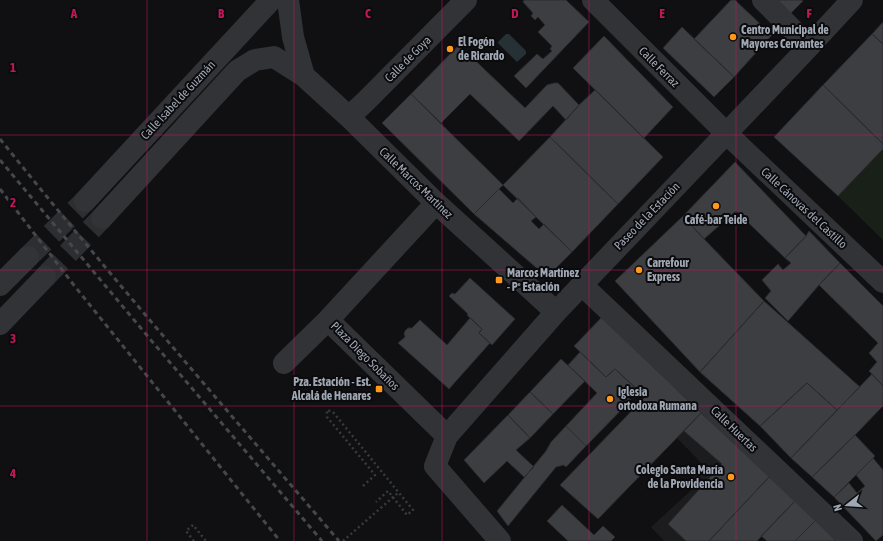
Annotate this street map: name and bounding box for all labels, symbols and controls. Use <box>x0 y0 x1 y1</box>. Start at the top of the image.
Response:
text: A <box>70 6 78 21</box>
text: B <box>218 6 225 21</box>
text: C <box>365 6 371 21</box>
text: D <box>511 6 519 21</box>
text: E <box>659 6 665 21</box>
text: F <box>806 6 812 21</box>
place label: Centro Municipal de Mayores Cervantes <box>741 23 829 51</box>
marker: Centro Municipal de Mayores Cervantes <box>728 32 738 42</box>
street label: Calle de Goya <box>382 33 434 85</box>
place label: El Fogón de Ricardo <box>458 35 505 63</box>
marker: El Fogón de Ricardo <box>445 44 455 54</box>
street label: Calle Ferraz <box>636 44 682 90</box>
street label: Calle Isabel de Guzmán <box>138 58 218 142</box>
text: 1 <box>10 60 16 75</box>
street label: Calle Marcos Martínez <box>377 145 456 222</box>
street label: Calle Cánovas del Castillo <box>758 165 850 252</box>
street label: Paseo de la Estación <box>611 179 683 253</box>
text: 2 <box>10 195 16 210</box>
marker: Café-bar Teide <box>711 201 721 211</box>
place label: Café-bar Teide <box>684 213 748 227</box>
place label: Carrefour Express <box>647 256 689 284</box>
marker: Carrefour Express <box>634 265 644 275</box>
place label: Marcos Martínez - Pº Estación <box>507 266 580 294</box>
marker: Marcos Martínez - Pº Estación <box>494 275 504 285</box>
street label: Plaza Diego Sobaños <box>328 319 402 393</box>
text: 3 <box>10 331 16 346</box>
place label: Pza. Estación - Est. Alcalá de Henares <box>291 375 372 403</box>
marker: Pza. Estación - Est. Alcalá de Henares <box>374 384 384 394</box>
place label: Iglesia ortodoxa Rumana <box>618 385 697 413</box>
marker: Iglesia ortodoxa Rumana <box>605 394 615 404</box>
street label: Calle Huertas <box>708 403 760 455</box>
place label: Colegio Santa María de la Providencia <box>636 463 723 491</box>
text: 4 <box>9 466 16 481</box>
marker: Colegio Santa María de la Providencia <box>726 472 736 482</box>
north arrow <box>827 485 867 525</box>
text: N <box>831 503 844 513</box>

